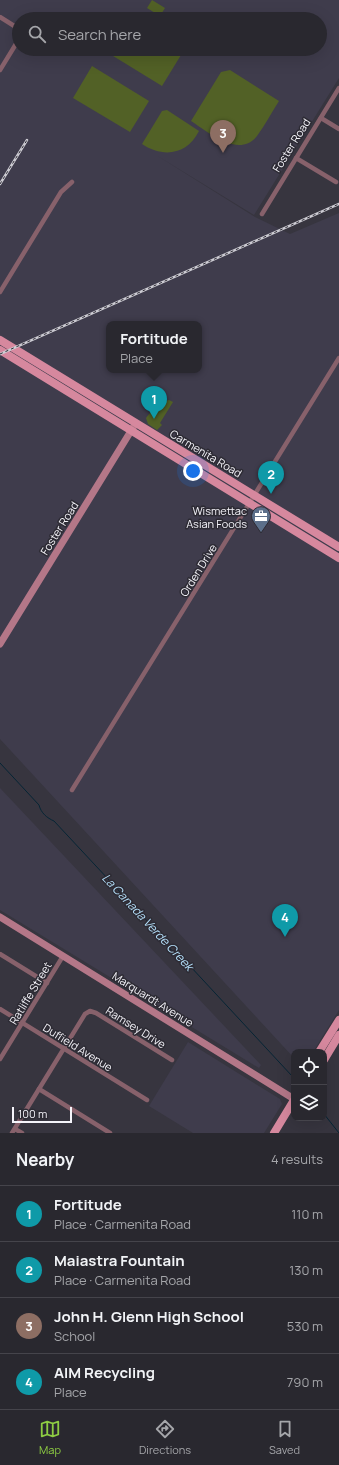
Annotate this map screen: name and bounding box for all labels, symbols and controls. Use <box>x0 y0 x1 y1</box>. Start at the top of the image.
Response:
search box <box>12 12 327 56</box>
icon: search <box>26 23 48 45</box>
text: Search here <box>58 24 141 45</box>
street label: Foster Road <box>269 115 313 175</box>
pin: 3 <box>210 120 236 153</box>
popup <box>106 321 202 373</box>
text: Fortitude <box>120 328 188 349</box>
text: Place <box>120 349 153 367</box>
pin: 1 <box>141 386 167 419</box>
street label: Carmenita Road <box>167 426 245 480</box>
your location <box>183 461 203 481</box>
pin: 2 <box>258 461 284 494</box>
street label: Foster Road <box>37 498 81 558</box>
place label: Wismettac Asian Foods <box>186 503 247 531</box>
office icon: Wismettac Asian Foods <box>250 505 272 533</box>
street label: Orden Drive <box>176 541 220 599</box>
water label: La Canada Verde Creek <box>98 870 199 976</box>
pin: 4 <box>272 904 298 937</box>
street label: Ratliffe Street <box>5 959 55 1027</box>
street label: Marquardt Avenue <box>110 968 197 1030</box>
street label: Ramsey Drive <box>103 1003 169 1052</box>
street label: Duffield Avenue <box>40 1020 116 1075</box>
map controls <box>291 1049 327 1121</box>
button: locate <box>291 1049 327 1085</box>
button: layers <box>291 1085 327 1121</box>
scale bar <box>12 1105 72 1124</box>
text: 100 m <box>18 1106 47 1121</box>
text: Nearby <box>16 1148 74 1171</box>
text: 4 results <box>271 1150 323 1168</box>
text: Fortitude <box>54 1194 122 1215</box>
text: 1 <box>26 1205 32 1223</box>
text: 110 m <box>291 1205 323 1223</box>
text: Place · Carmenita Road <box>54 1215 191 1233</box>
text: Maiastra Fountain <box>54 1250 185 1271</box>
text: 2 <box>25 1261 33 1279</box>
text: 130 m <box>289 1261 323 1279</box>
text: Place · Carmenita Road <box>54 1271 191 1289</box>
text: John H. Glenn High School <box>54 1306 244 1327</box>
text: 3 <box>25 1317 33 1335</box>
text: 530 m <box>287 1317 323 1335</box>
text: School <box>54 1327 95 1345</box>
text: AIM Recycling <box>54 1362 155 1383</box>
text: 4 <box>25 1373 33 1391</box>
text: 790 m <box>287 1373 323 1391</box>
text: Place <box>54 1383 87 1401</box>
tab: Map <box>39 1418 61 1457</box>
tab: Directions <box>139 1418 191 1457</box>
tab: Saved <box>269 1418 300 1457</box>

